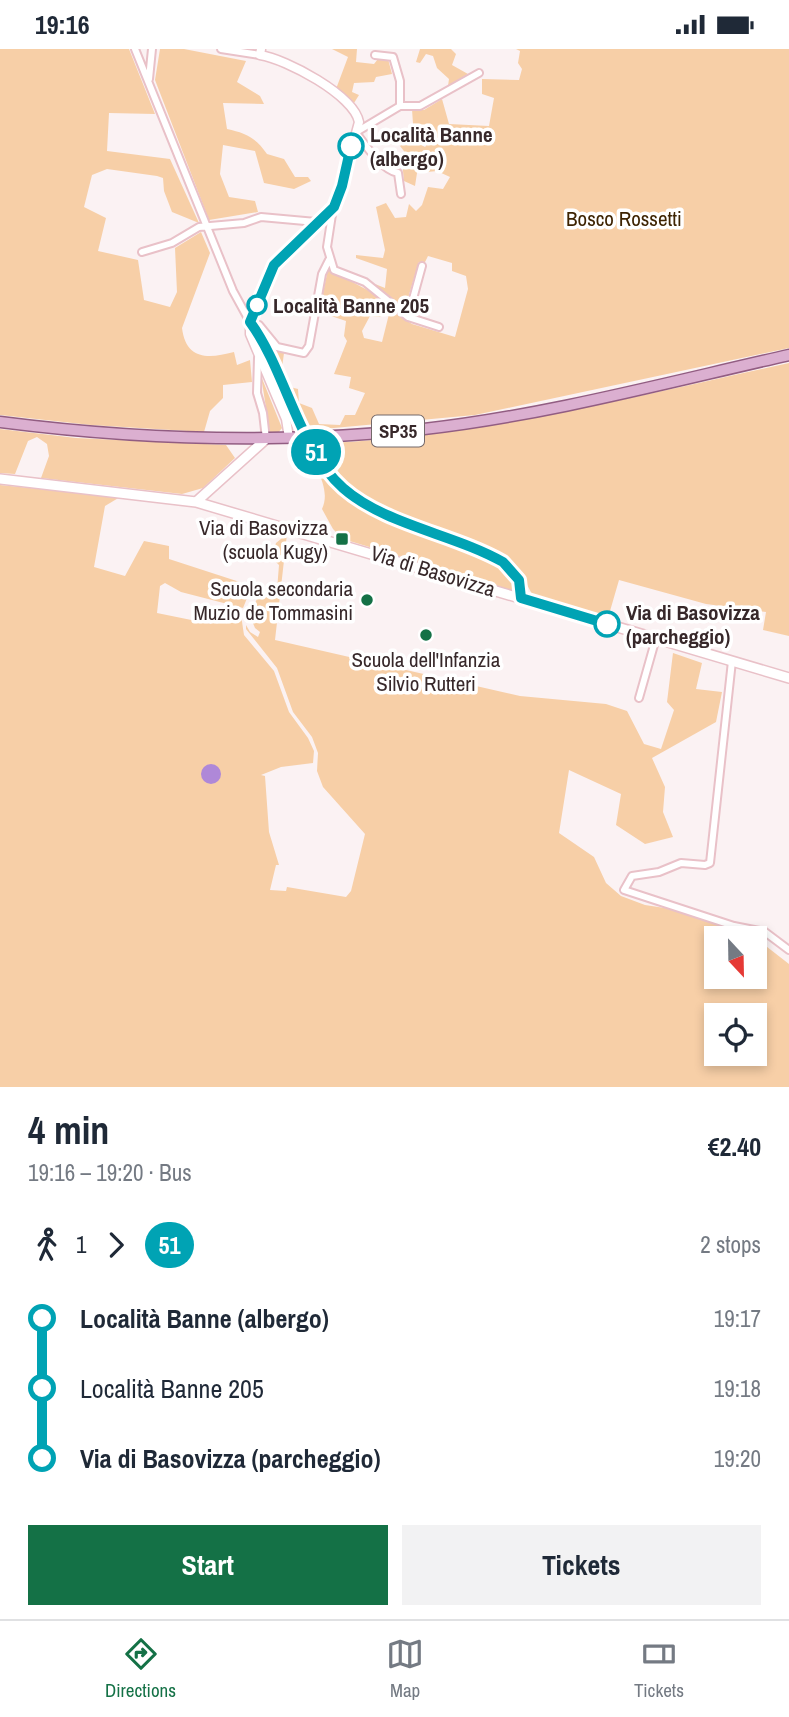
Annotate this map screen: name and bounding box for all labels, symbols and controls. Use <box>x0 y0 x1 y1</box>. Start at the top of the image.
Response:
text: 19:16 <box>35 7 90 42</box>
place label: Località Banne (albergo) <box>370 120 493 173</box>
marker: Località Banne (albergo) <box>338 133 364 159</box>
park label: Bosco Rossetti <box>566 204 682 233</box>
place label: Località Banne 205 <box>273 291 429 320</box>
marker: Località Banne 205 <box>247 295 267 315</box>
road number: SP35 <box>372 415 424 447</box>
line badge: 51 <box>284 429 348 475</box>
text: 51 <box>305 436 327 468</box>
place label: Via di Basovizza (scuola Kugy) <box>199 513 328 566</box>
marker: Via di Basovizza (scuola Kugy) <box>334 531 350 547</box>
street label: Via di Basovizza <box>367 538 499 604</box>
place label: Scuola secondaria Muzio de Tommasini <box>193 574 353 627</box>
marker: Scuola secondaria Muzio de Tommasini <box>359 592 375 608</box>
place label: Via di Basovizza (parcheggio) <box>626 598 760 651</box>
marker: Via di Basovizza (parcheggio) <box>594 611 620 637</box>
marker: Scuola dell'Infanzia Silvio Rutteri <box>418 627 434 643</box>
place label: Scuola dell'Infanzia Silvio Rutteri <box>352 645 501 698</box>
north arrow <box>704 926 766 989</box>
map controls <box>704 926 767 1066</box>
button: locate <box>704 1003 767 1066</box>
text: 4 min <box>28 1105 109 1156</box>
text: €2.40 <box>708 1129 761 1164</box>
text: 19:16 – 19:20 · Bus <box>28 1157 192 1188</box>
icon: walk <box>28 1226 66 1264</box>
icon: forward <box>97 1226 135 1264</box>
text: 1 <box>76 1229 87 1260</box>
text: 51 <box>159 1229 180 1261</box>
text: 2 stops <box>700 1229 761 1260</box>
text: Località Banne (albergo) <box>80 1301 329 1336</box>
text: 19:17 <box>714 1303 761 1334</box>
text: Località Banne 205 <box>80 1371 264 1406</box>
text: 19:18 <box>714 1373 761 1404</box>
text: Via di Basovizza (parcheggio) <box>80 1441 381 1476</box>
text: 19:20 <box>714 1443 761 1474</box>
button: Start <box>28 1525 388 1605</box>
button: Tickets <box>402 1525 761 1605</box>
tab: Directions <box>105 1635 176 1703</box>
tab: Map <box>386 1635 424 1703</box>
tab: Tickets <box>634 1635 684 1703</box>

